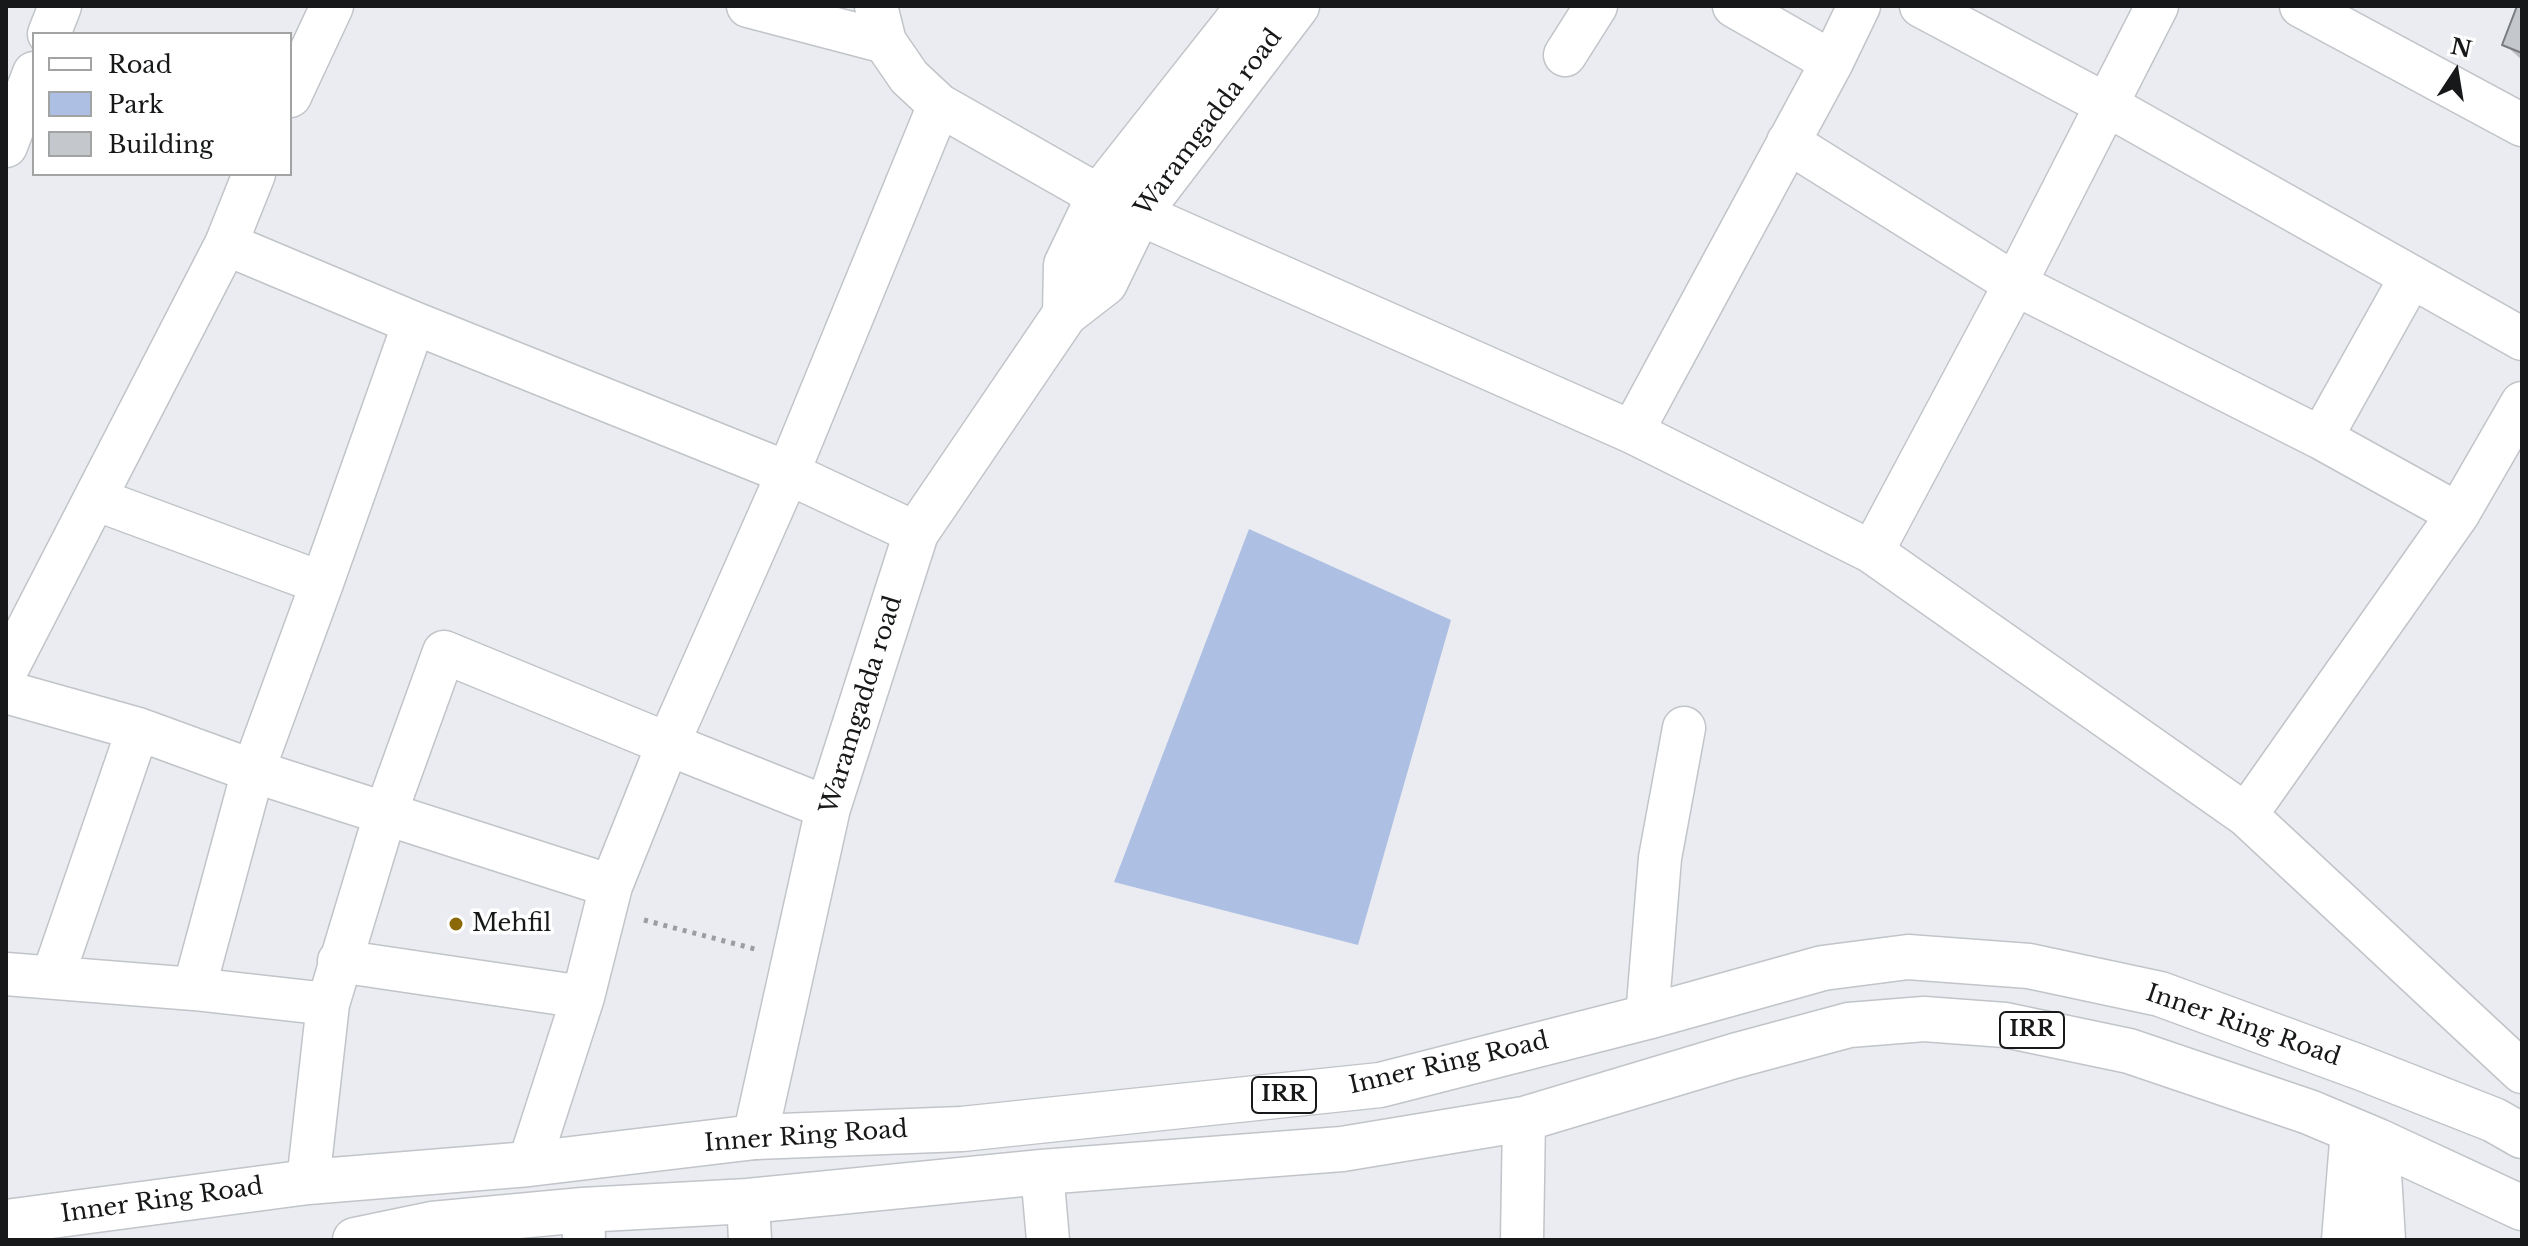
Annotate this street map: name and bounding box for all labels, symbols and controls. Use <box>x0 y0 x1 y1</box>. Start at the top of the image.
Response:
street label: Waramgadda road <box>1129 24 1289 222</box>
legend <box>32 32 292 176</box>
north arrow <box>2416 32 2496 112</box>
text: N <box>2448 33 2474 63</box>
text: Road <box>108 50 172 79</box>
text: Park <box>108 90 164 119</box>
text: Building <box>108 130 214 159</box>
street label: Waramgadda road <box>815 592 909 818</box>
place label: Mehfil <box>472 910 551 938</box>
marker: Mehfil <box>447 915 465 933</box>
street label: Inner Ring Road <box>2142 979 2344 1073</box>
road number: IRR <box>2000 1012 2064 1048</box>
street label: Inner Ring Road <box>1346 1027 1552 1101</box>
road number: IRR <box>1252 1077 1316 1113</box>
street label: Inner Ring Road <box>703 1116 909 1158</box>
street label: Inner Ring Road <box>59 1173 265 1229</box>

